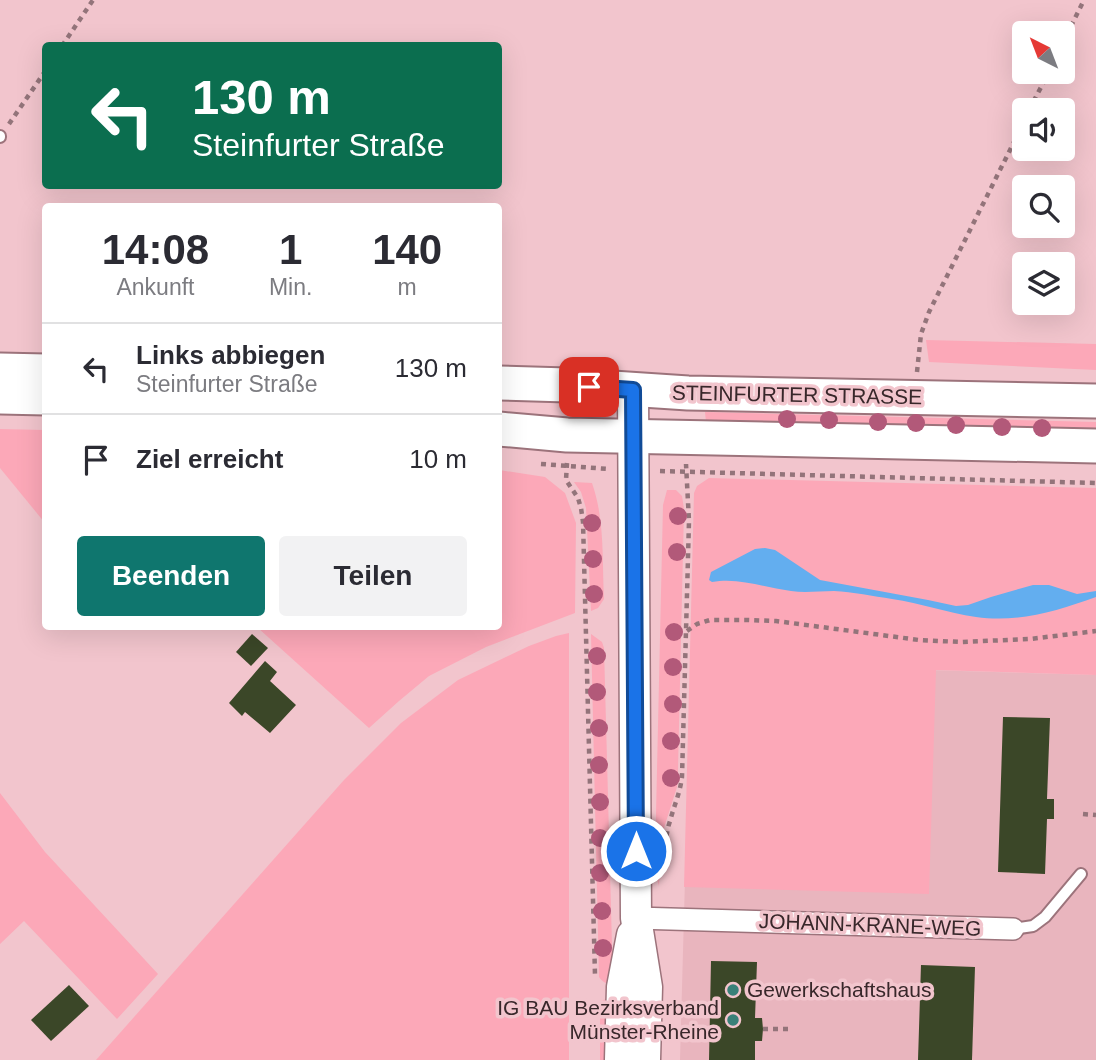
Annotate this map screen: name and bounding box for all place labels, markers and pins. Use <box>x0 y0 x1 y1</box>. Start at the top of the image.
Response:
pin <box>559 357 619 417</box>
place label: Gewerkschaftshaus <box>747 978 931 1001</box>
marker: Gewerkschaftshaus <box>725 982 741 998</box>
place label: IG BAU Bezirksverband Münster-Rheine <box>497 996 719 1043</box>
marker: IG BAU Bezirksverband Münster-Rheine <box>725 1012 741 1028</box>

